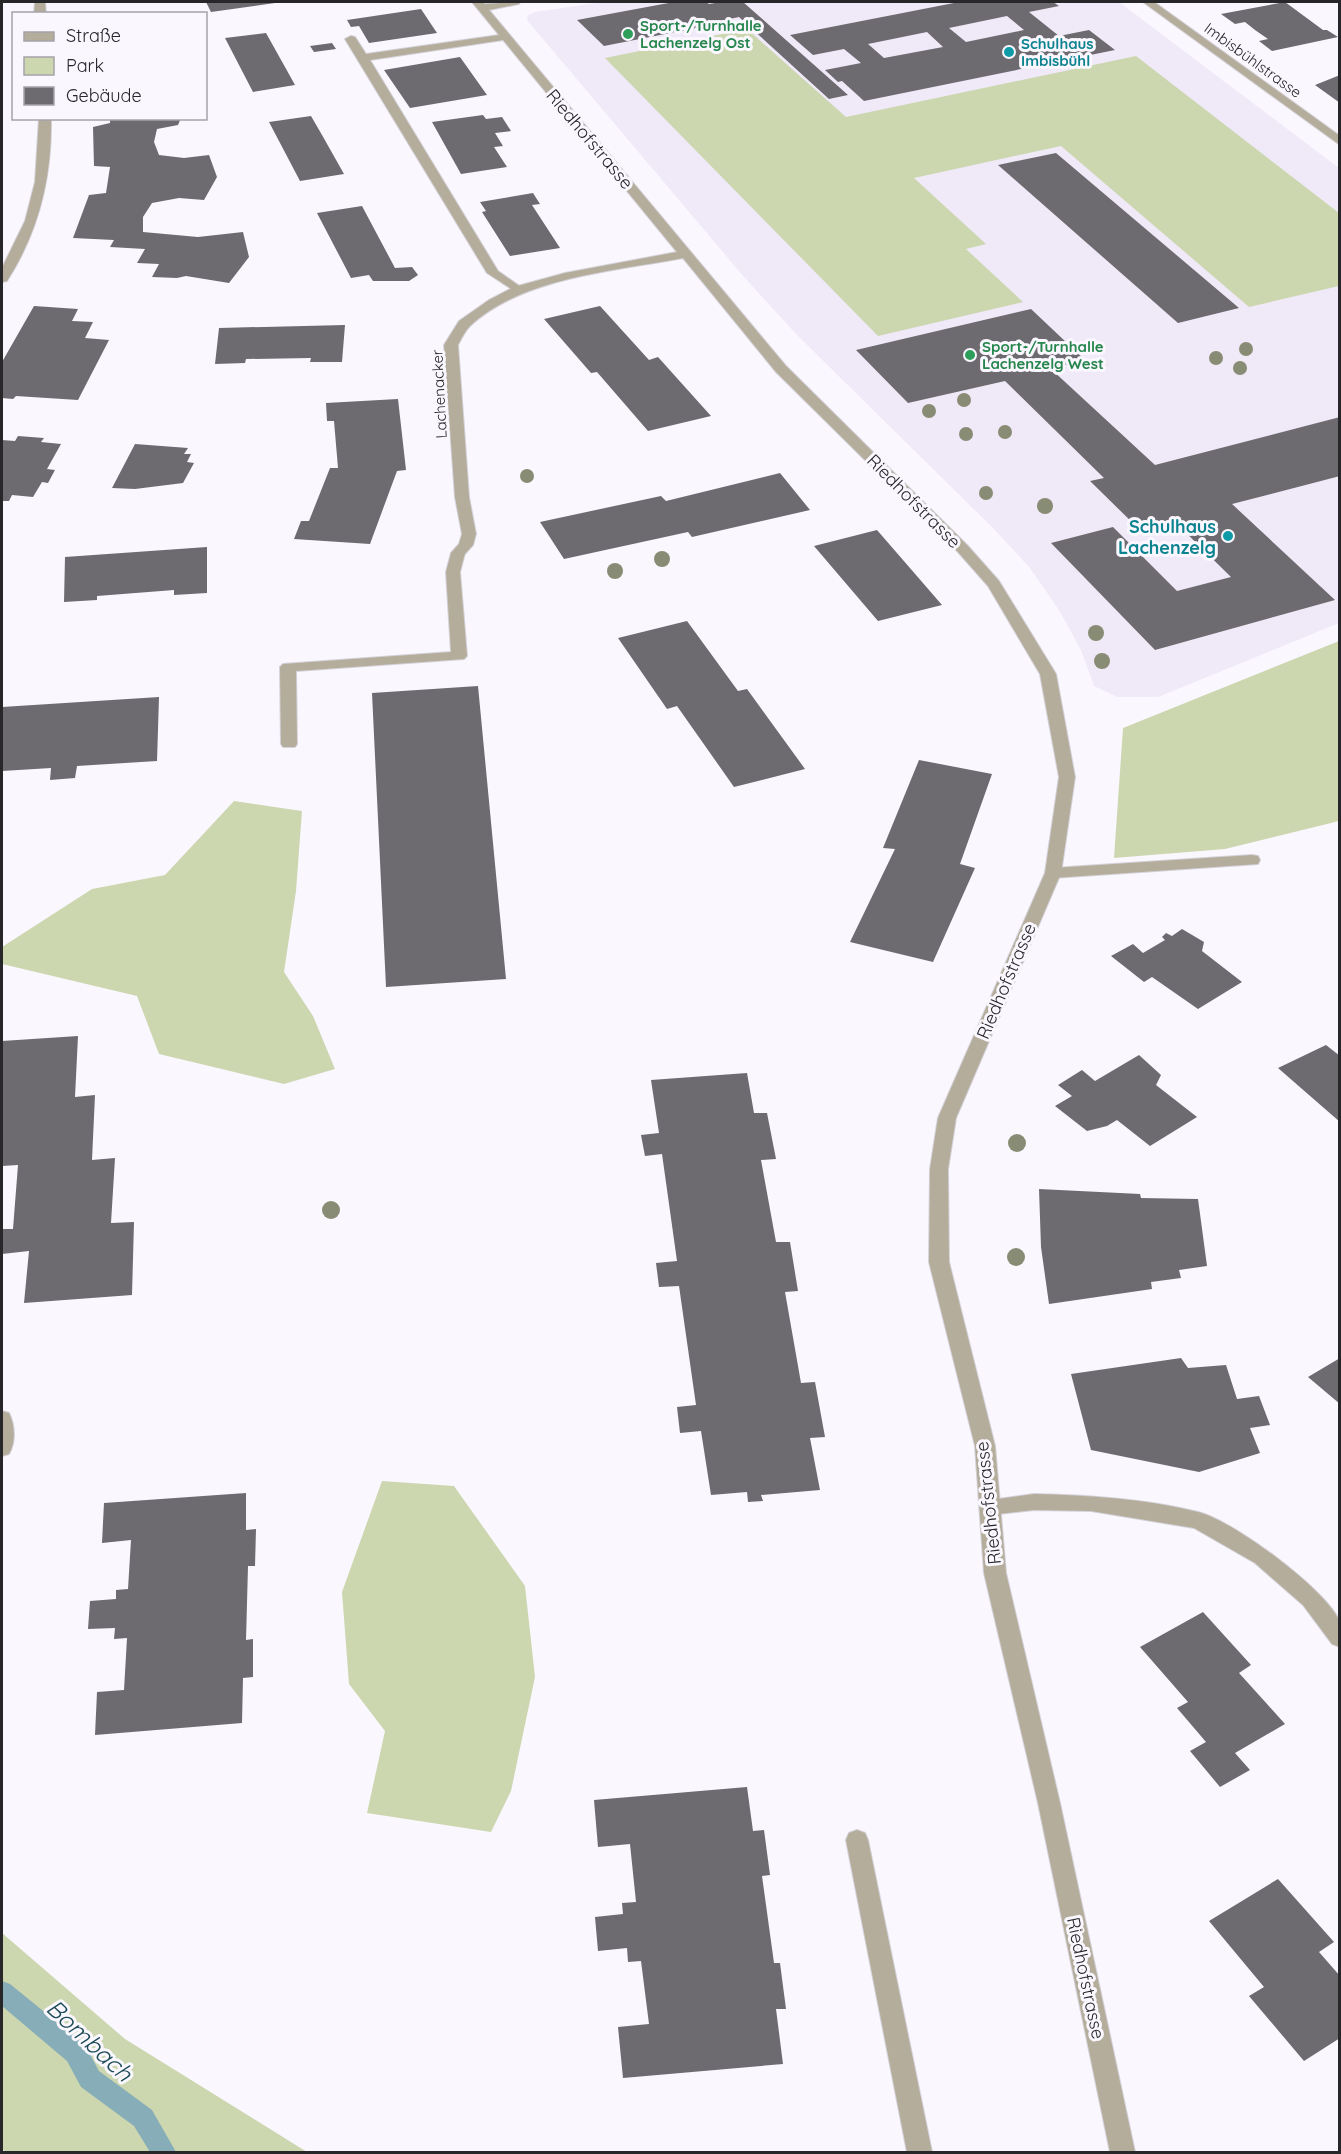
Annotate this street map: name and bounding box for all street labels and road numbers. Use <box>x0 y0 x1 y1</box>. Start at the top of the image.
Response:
street label: Imbisbühlstrasse <box>1201 18 1305 102</box>
street label: Riedhofstrasse <box>541 84 639 194</box>
street label: Lachenacker <box>427 349 451 439</box>
street label: Riedhofstrasse <box>862 449 966 553</box>
street label: Riedhofstrasse <box>971 920 1041 1042</box>
street label: Riedhofstrasse <box>970 1440 1006 1566</box>
street label: Riedhofstrasse <box>1062 1915 1110 2041</box>

